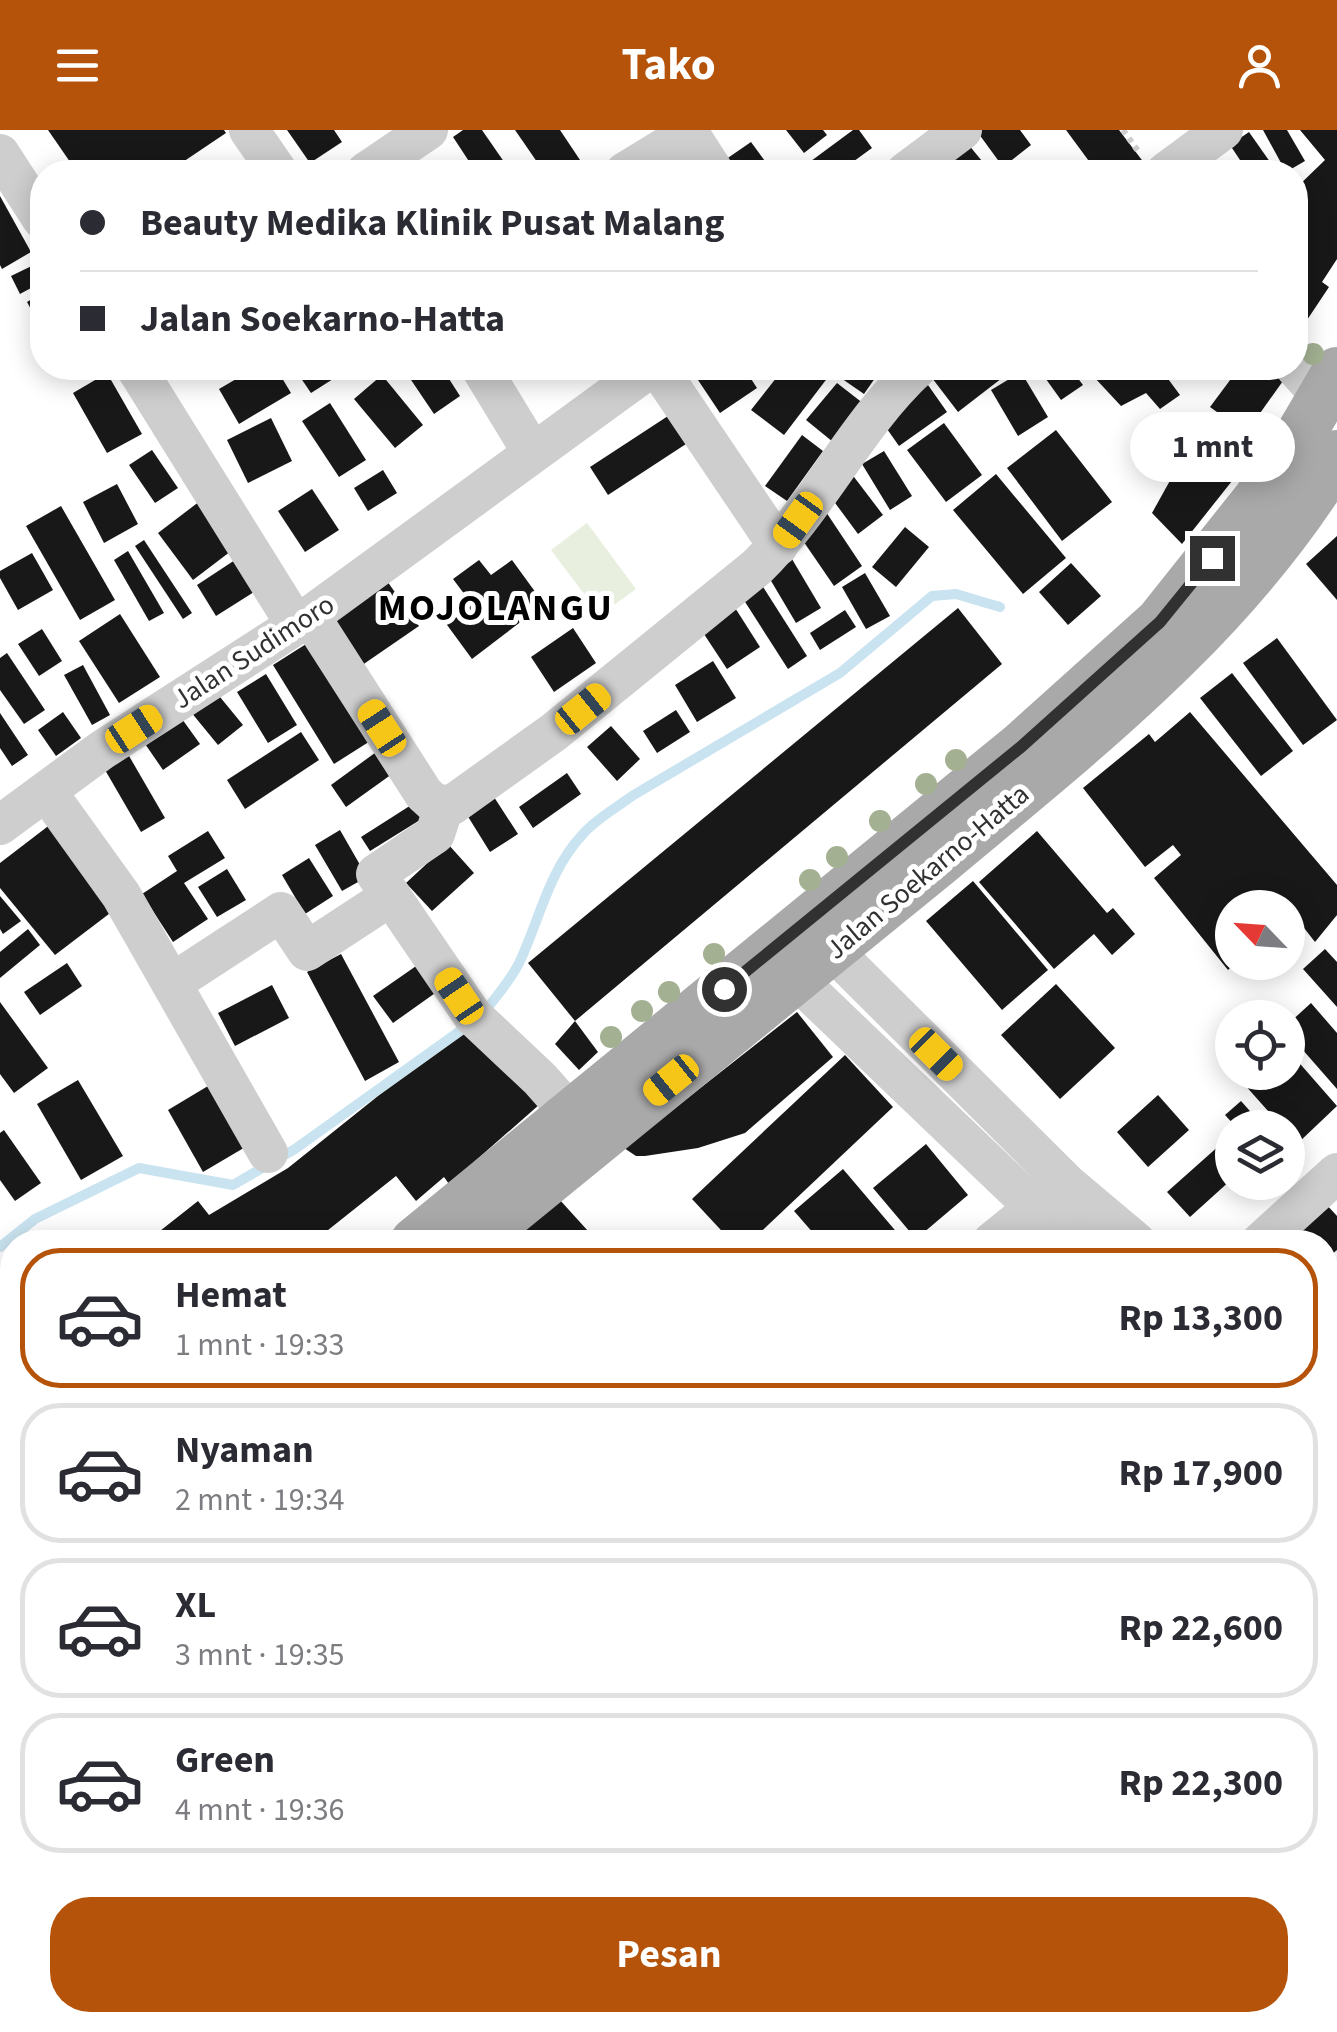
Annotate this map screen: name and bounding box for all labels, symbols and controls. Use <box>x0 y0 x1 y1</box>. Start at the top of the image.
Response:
text: Tako <box>621 33 716 97</box>
icon: menu <box>50 38 105 93</box>
icon: person <box>1232 38 1287 93</box>
text: Beauty Medika Klinik Pusat Malang <box>140 196 725 250</box>
text: Jalan Soekarno-Hatta <box>140 292 505 346</box>
callout: 1 mnt <box>1130 413 1294 483</box>
text: 1 mnt <box>1172 424 1253 470</box>
car <box>768 487 828 553</box>
route end <box>1190 536 1235 581</box>
district label: MOJOLANGU <box>378 581 614 635</box>
street label: Jalan Sudimoro <box>165 585 342 719</box>
car <box>550 678 616 740</box>
car <box>353 695 411 761</box>
car <box>101 700 167 758</box>
street label: Jalan Soekarno-Hatta <box>817 775 1038 969</box>
north arrow <box>1215 890 1305 980</box>
map controls <box>1215 890 1305 1200</box>
car <box>430 963 488 1029</box>
route start <box>702 967 747 1012</box>
button: locate <box>1215 1000 1305 1090</box>
car <box>904 1022 968 1086</box>
car <box>638 1049 704 1111</box>
button: layers <box>1215 1110 1305 1200</box>
text: Hemat <box>175 1268 287 1322</box>
icon: car <box>55 1273 145 1363</box>
text: Rp 13,300 <box>1119 1291 1283 1345</box>
text: 1 mnt · 19:33 <box>175 1322 345 1368</box>
text: Nyaman <box>175 1423 314 1477</box>
icon: car <box>55 1428 145 1518</box>
text: Rp 17,900 <box>1119 1446 1283 1500</box>
text: 2 mnt · 19:34 <box>175 1477 345 1523</box>
text: XL <box>175 1578 216 1632</box>
icon: car <box>55 1583 145 1673</box>
text: Rp 22,600 <box>1119 1601 1283 1655</box>
text: 3 mnt · 19:35 <box>175 1632 345 1678</box>
text: Green <box>175 1733 275 1787</box>
icon: car <box>55 1738 145 1828</box>
text: Rp 22,300 <box>1119 1756 1283 1810</box>
text: 4 mnt · 19:36 <box>175 1787 345 1833</box>
button: Pesan <box>50 1897 1288 2012</box>

